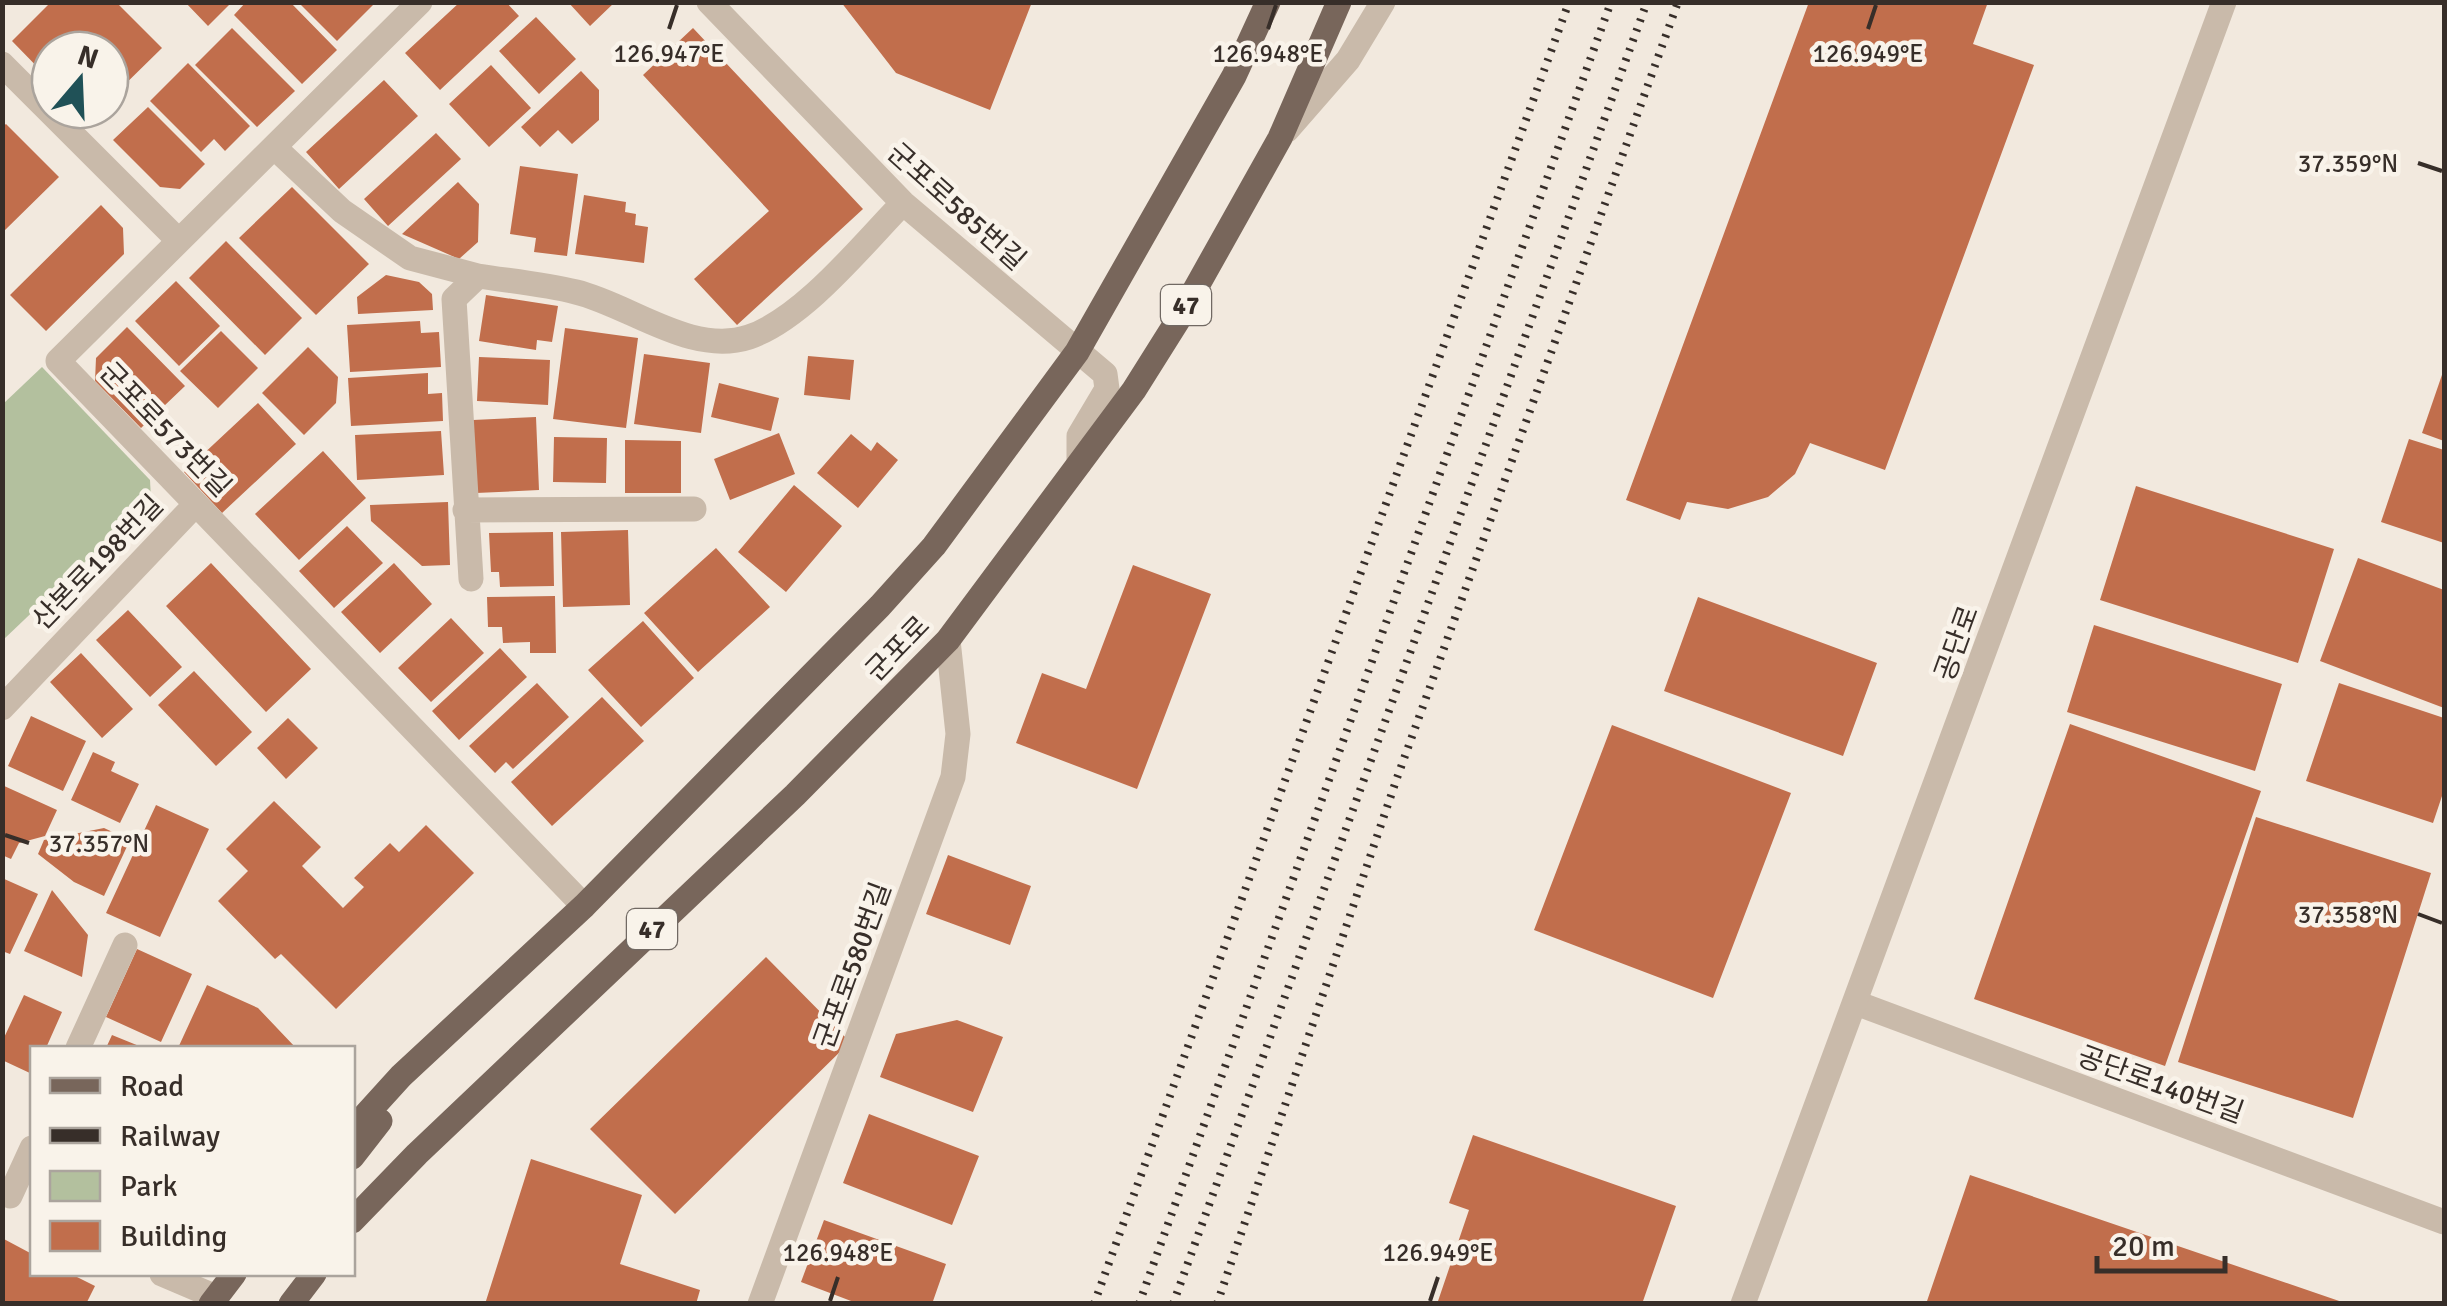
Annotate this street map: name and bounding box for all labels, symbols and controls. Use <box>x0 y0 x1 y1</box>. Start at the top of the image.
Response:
north arrow <box>30 30 130 130</box>
text: N <box>73 38 103 77</box>
text: 126.947°E <box>614 38 725 69</box>
text: 126.948°E <box>1213 38 1324 69</box>
text: 126.949°E <box>1813 38 1924 69</box>
street label: 군포로585번길 <box>880 136 1032 278</box>
text: 37.359°N <box>2298 148 2398 179</box>
road number: 47 <box>1161 285 1211 325</box>
street label: 군포로573번길 <box>93 355 238 504</box>
street label: 산본로198번길 <box>25 488 170 637</box>
street label: 공단로 <box>1928 601 1986 685</box>
street label: 군포로 <box>859 609 937 688</box>
text: 37.357°N <box>49 828 149 859</box>
street label: 군포로580번길 <box>807 878 899 1053</box>
text: 37.358°N <box>2298 899 2398 930</box>
road number: 47 <box>627 909 677 949</box>
street label: 공단로140번길 <box>2073 1039 2248 1131</box>
legend <box>30 1046 355 1276</box>
text: Road <box>120 1068 184 1105</box>
text: Railway <box>120 1118 220 1155</box>
text: Park <box>120 1168 178 1205</box>
scale bar <box>2097 1211 2224 1273</box>
text: Building <box>120 1218 227 1255</box>
text: 20 m <box>2112 1228 2175 1265</box>
text: 126.948°E <box>783 1237 894 1268</box>
text: 126.949°E <box>1383 1237 1494 1268</box>

